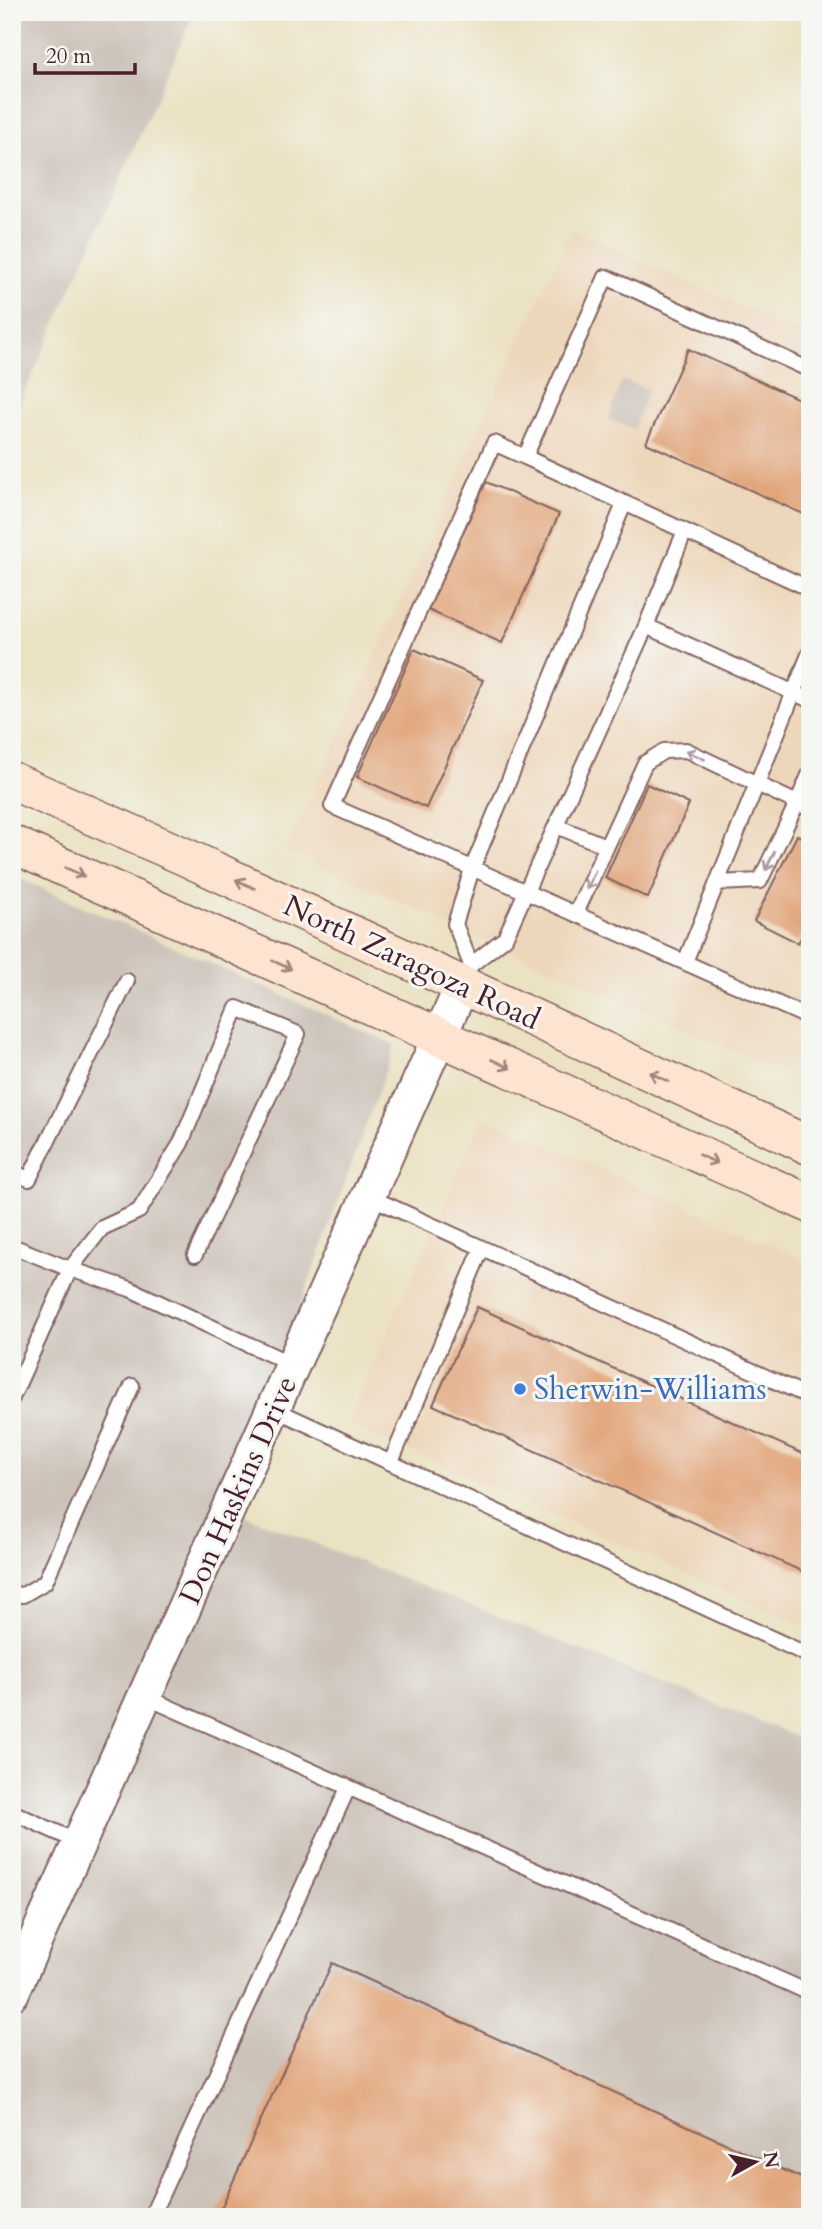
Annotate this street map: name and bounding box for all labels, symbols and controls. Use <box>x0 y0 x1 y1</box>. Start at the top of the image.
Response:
scale bar <box>35 32 135 76</box>
text: 20 m <box>46 42 91 71</box>
one-way arrow <box>685 748 706 761</box>
one-way arrow <box>762 850 776 871</box>
one-way arrow <box>63 866 85 879</box>
one-way arrow <box>584 869 597 890</box>
one-way arrow <box>235 877 256 891</box>
street label: North Zaragoza Road <box>277 885 547 1040</box>
one-way arrow <box>271 959 292 972</box>
one-way arrow <box>490 1058 511 1071</box>
one-way arrow <box>649 1070 670 1083</box>
one-way arrow <box>697 1153 718 1166</box>
place label: Sherwin-Williams <box>534 1369 767 1410</box>
street label: Don Haskins Drive <box>170 1370 307 1611</box>
marker: Sherwin-Williams <box>512 1381 528 1397</box>
north arrow <box>720 2128 790 2198</box>
text: N <box>757 2150 785 2170</box>

